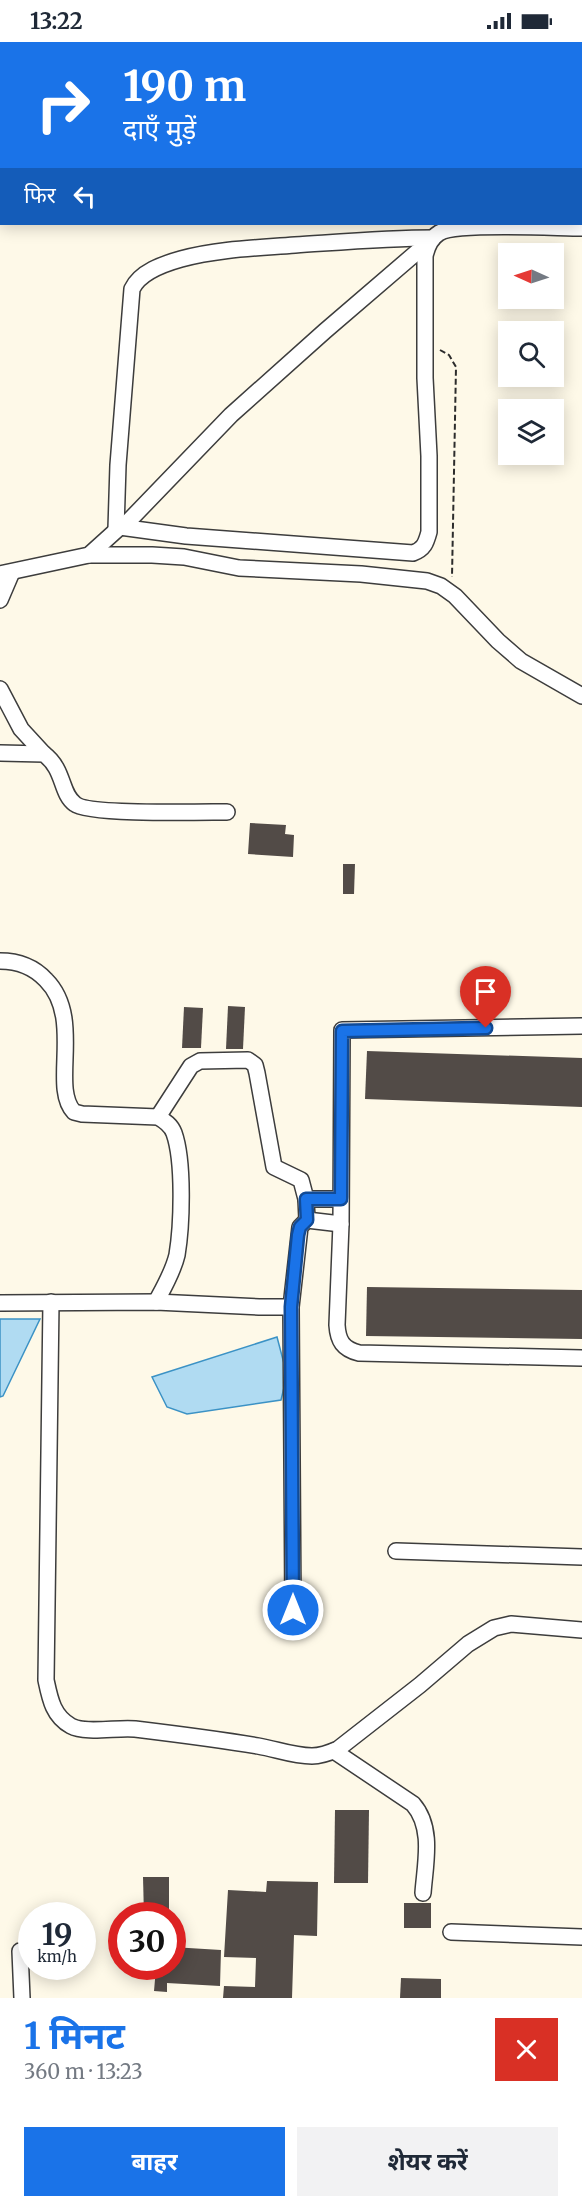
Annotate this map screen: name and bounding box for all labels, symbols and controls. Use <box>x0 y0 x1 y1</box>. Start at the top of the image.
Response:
text: 13:22 <box>30 7 83 35</box>
text: 190 m <box>123 60 246 112</box>
icon: right <box>24 66 102 144</box>
text: दाएँ मुड़ें <box>123 112 196 146</box>
icon: left <box>68 180 101 213</box>
text: फिर <box>24 181 56 209</box>
north arrow <box>498 243 564 309</box>
map controls <box>498 243 564 465</box>
button: search <box>498 321 564 387</box>
button: layers <box>498 399 564 465</box>
pin <box>460 966 511 1028</box>
icon: arrive <box>469 975 502 1008</box>
position arrow <box>261 1578 325 1642</box>
speed limit sign: 30 <box>108 1902 186 1980</box>
text: 19 <box>41 1915 73 1953</box>
text: km/h <box>37 1947 77 1966</box>
text: 1 मिनट <box>24 2014 125 2059</box>
button: close <box>495 2018 558 2081</box>
text: 360 m · 13:23 <box>24 2059 143 2084</box>
button: बाहर <box>24 2127 285 2196</box>
button: शेयर करें <box>297 2127 558 2196</box>

